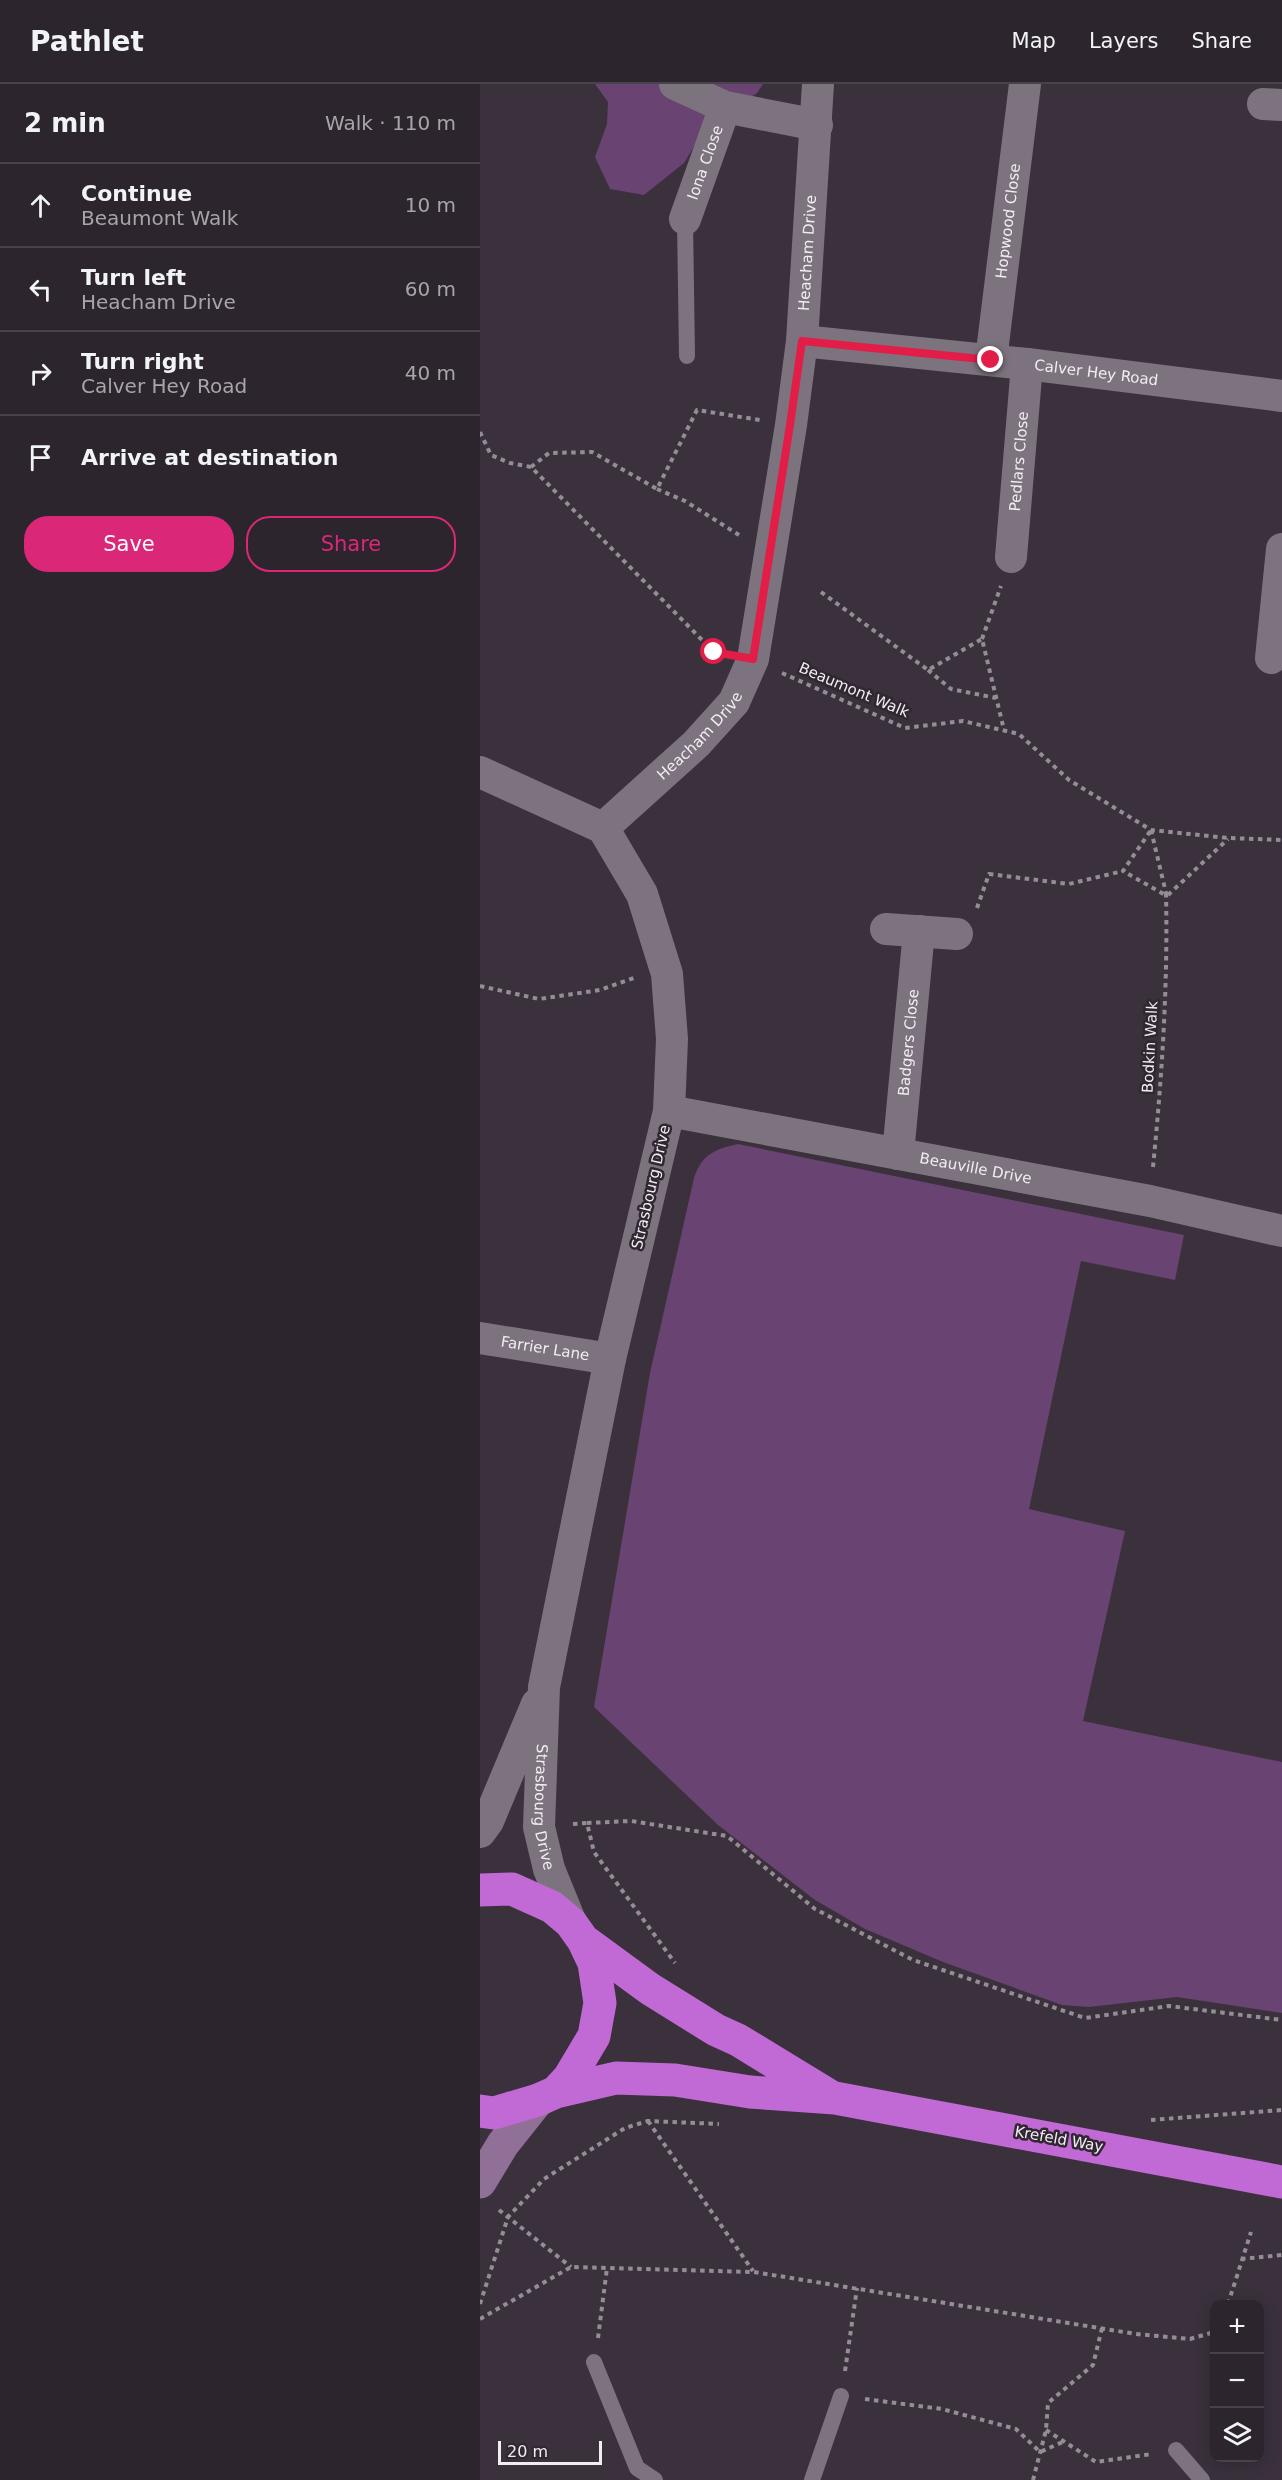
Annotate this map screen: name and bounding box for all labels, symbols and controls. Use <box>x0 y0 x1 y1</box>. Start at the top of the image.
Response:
text: Pathlet <box>30 25 144 58</box>
text: Map <box>1012 29 1056 53</box>
text: Layers <box>1089 29 1158 53</box>
text: Share <box>1191 29 1252 53</box>
text: 2 min <box>24 108 106 138</box>
text: Walk · 110 m <box>325 111 456 135</box>
street label: Iona Close <box>684 123 727 202</box>
street label: Hopwood Close <box>992 162 1024 280</box>
text: Continue <box>81 181 192 206</box>
icon: ahead <box>24 189 57 222</box>
text: 10 m <box>405 193 456 217</box>
street label: Heacham Drive <box>795 194 820 311</box>
text: Beaumont Walk <box>81 206 238 230</box>
text: Turn left <box>81 265 186 290</box>
icon: left <box>24 273 57 306</box>
text: 60 m <box>405 277 456 301</box>
text: Heacham Drive <box>81 290 236 314</box>
route end <box>977 346 1003 372</box>
text: Turn right <box>81 349 204 374</box>
street label: Calver Hey Road <box>1033 356 1159 389</box>
icon: right <box>24 357 57 390</box>
text: 40 m <box>405 361 456 385</box>
text: Calver Hey Road <box>81 374 247 398</box>
street label: Pedlars Close <box>1006 411 1032 512</box>
icon: arrive <box>24 441 57 474</box>
text: Arrive at destination <box>81 445 338 470</box>
button: Save <box>24 516 234 572</box>
button: Share <box>246 516 456 572</box>
route start <box>700 638 726 664</box>
street label: Beaumont Walk <box>796 659 912 721</box>
street label: Heacham Drive <box>653 689 746 784</box>
street label: Badgers Close <box>895 988 922 1097</box>
street label: Bodkin Walk <box>1139 1000 1161 1093</box>
street label: Strasbourg Drive <box>628 1123 674 1251</box>
street label: Beauville Drive <box>918 1149 1033 1188</box>
street label: Farrier Lane <box>500 1333 591 1365</box>
street label: Strasbourg Drive <box>530 1744 558 1872</box>
street label: Krefeld Way <box>1013 2122 1105 2156</box>
map controls <box>1210 2300 1264 2462</box>
button: + <box>1210 2300 1264 2354</box>
button: − <box>1210 2354 1264 2408</box>
button: layers <box>1210 2408 1264 2462</box>
scale bar <box>498 2438 602 2466</box>
text: 20 m <box>507 2442 548 2461</box>

